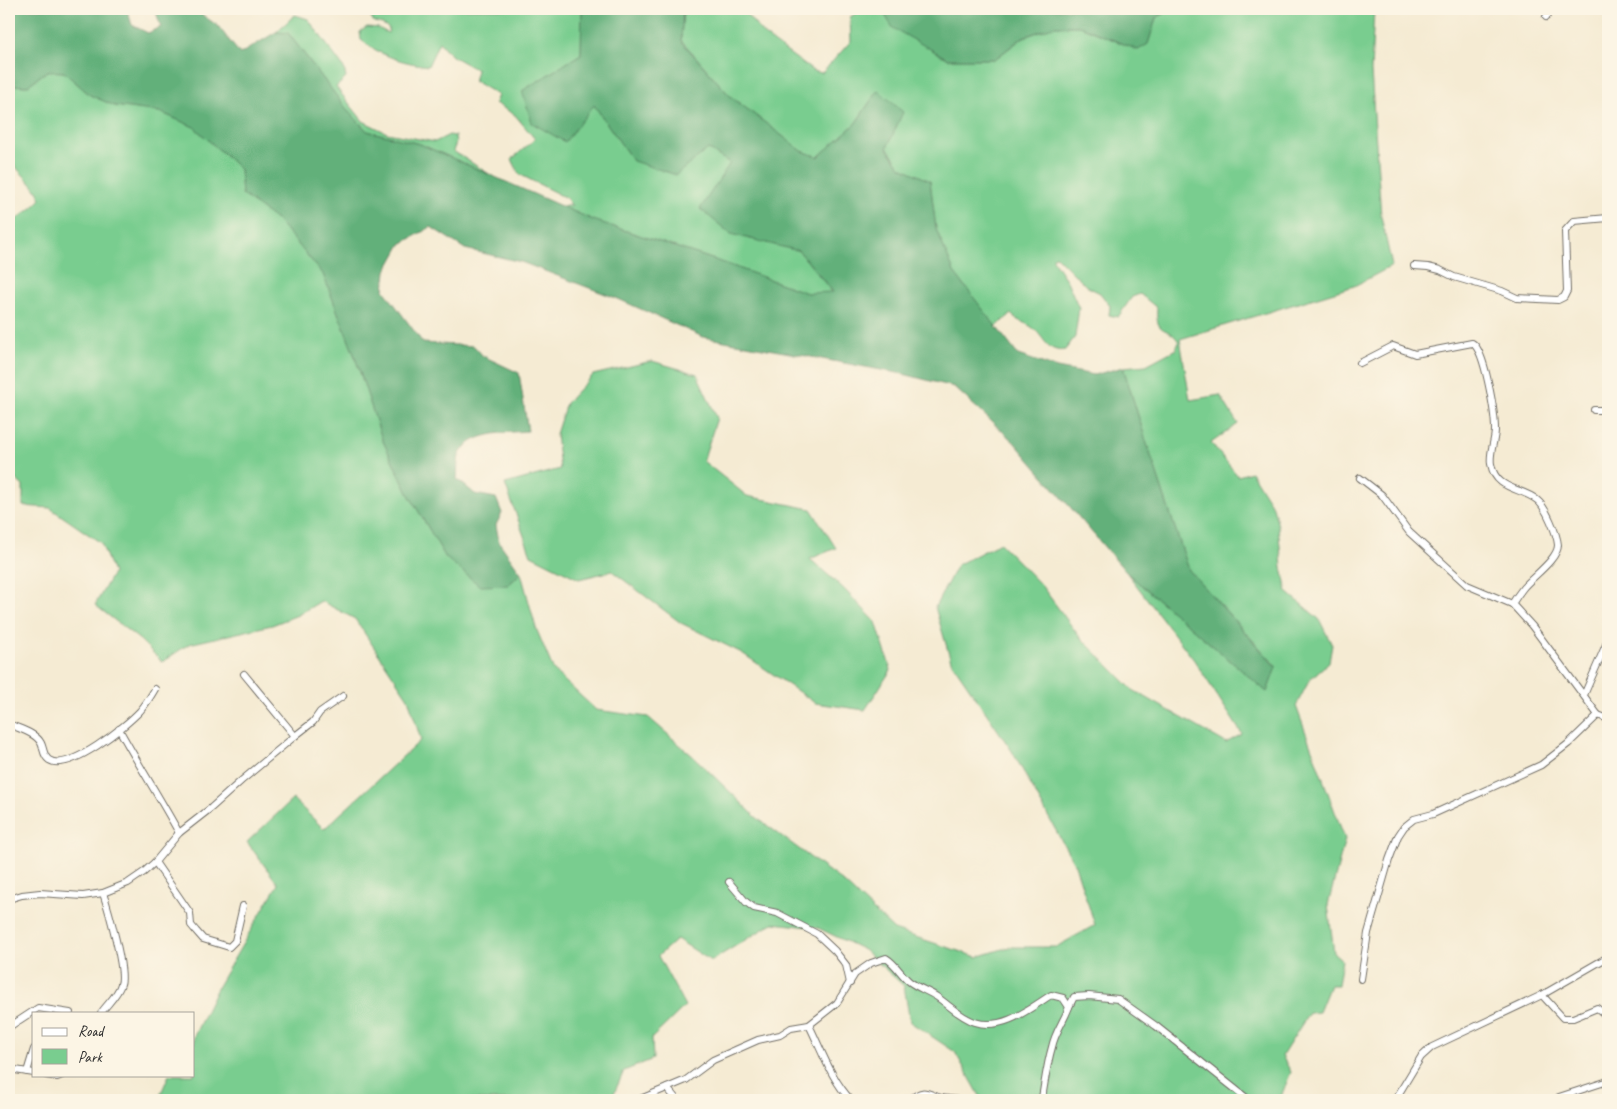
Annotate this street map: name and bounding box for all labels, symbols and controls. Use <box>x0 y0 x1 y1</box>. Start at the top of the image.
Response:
legend <box>32 1012 195 1076</box>
text: Road <box>78 1022 105 1041</box>
text: Park <box>78 1048 103 1067</box>

